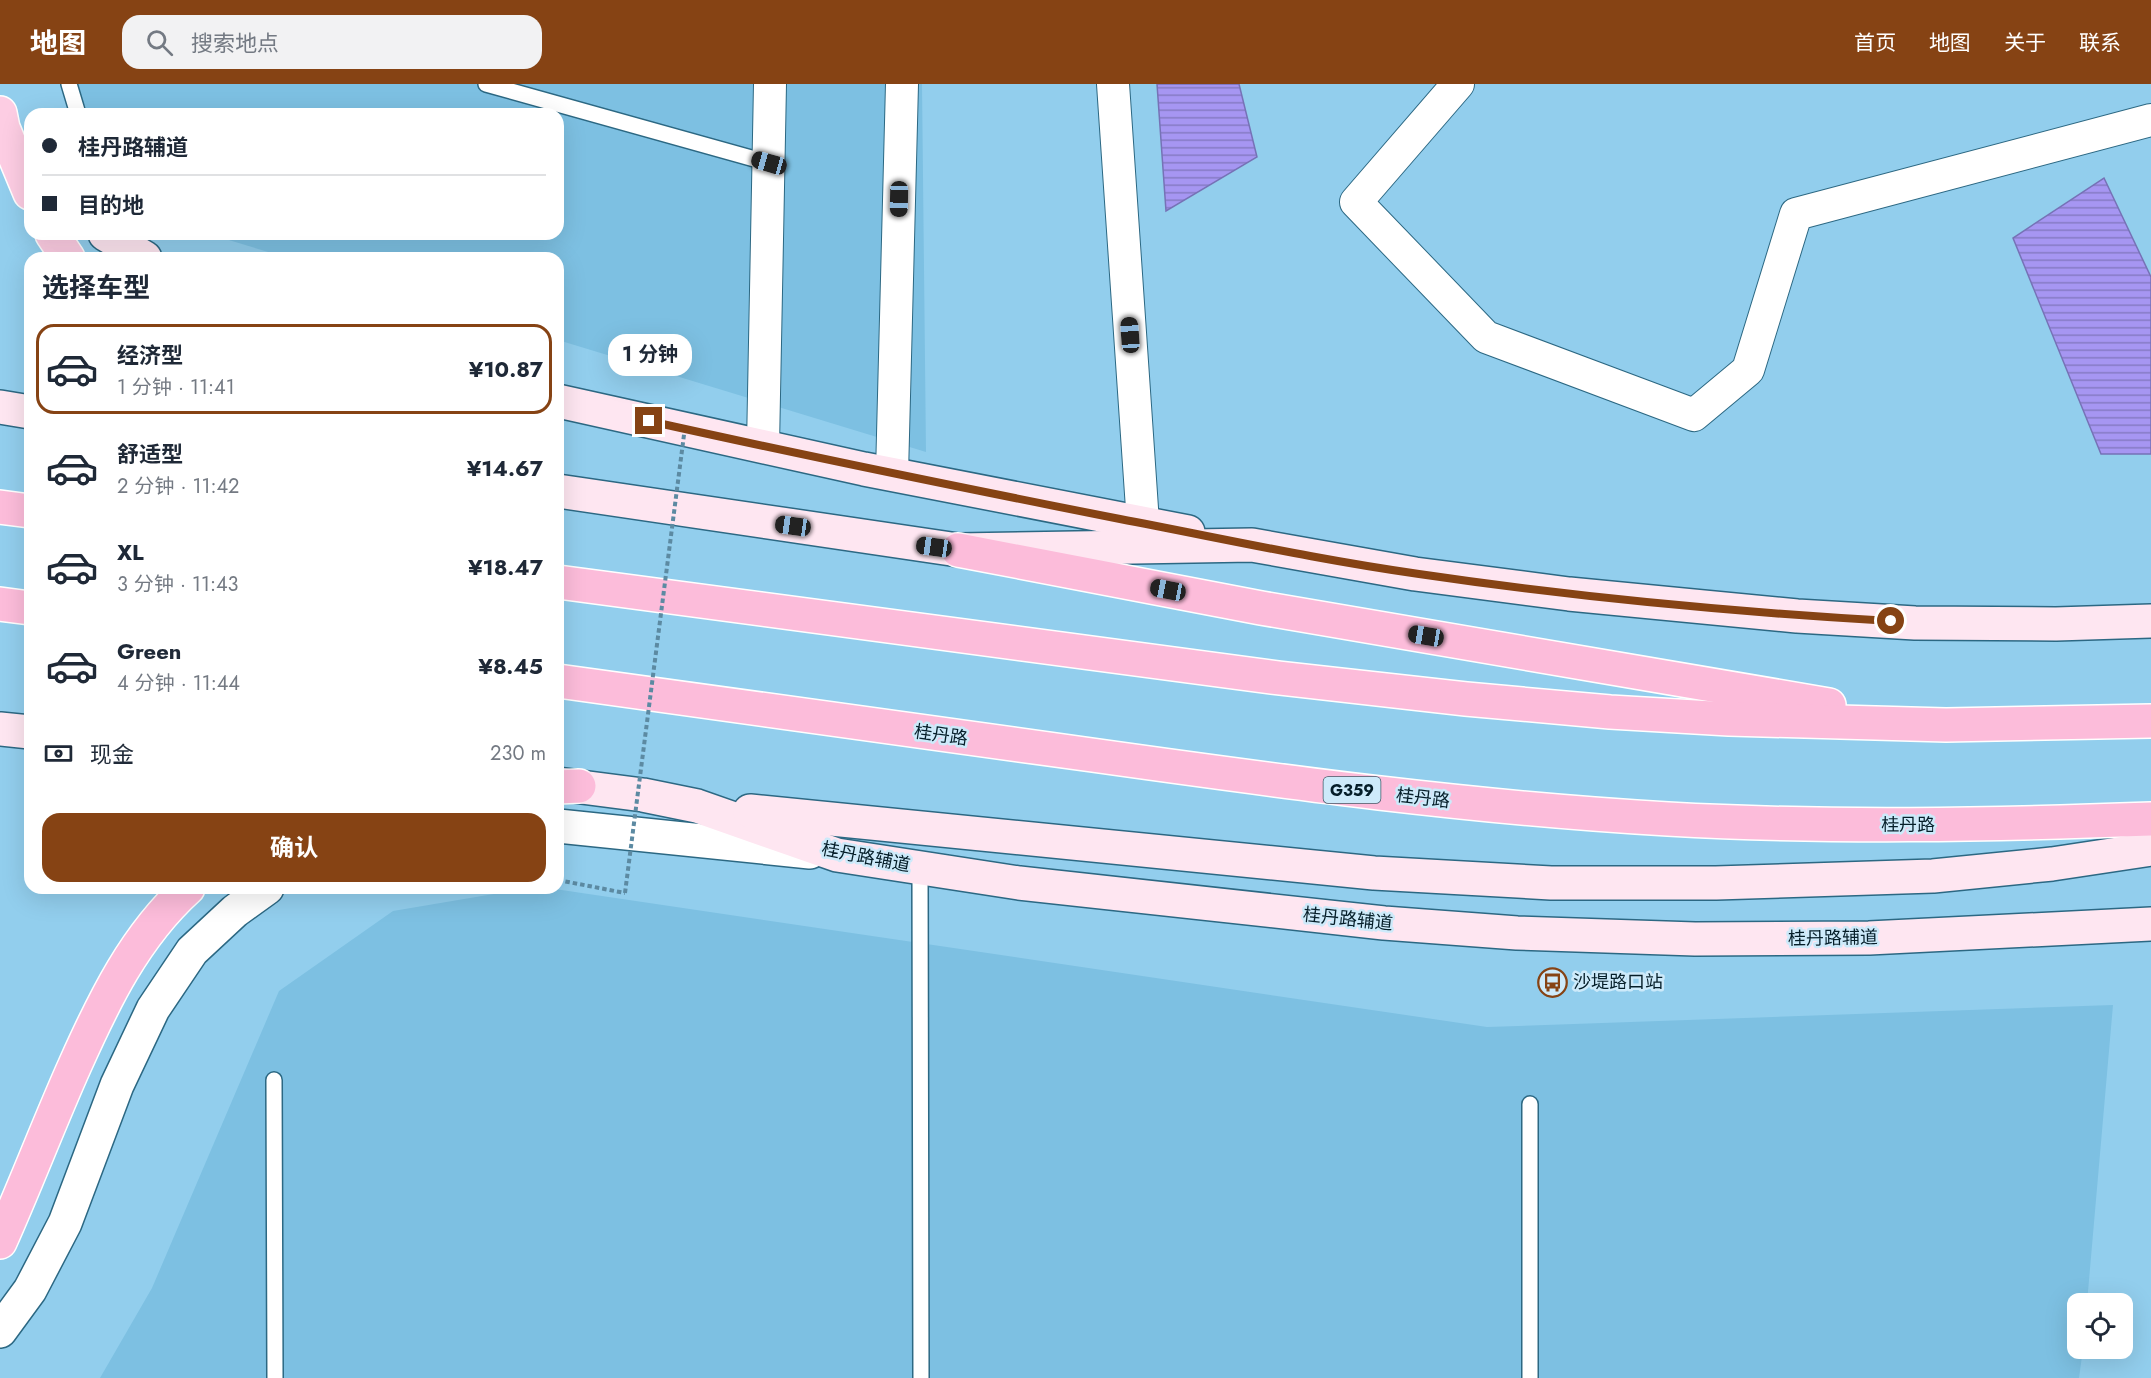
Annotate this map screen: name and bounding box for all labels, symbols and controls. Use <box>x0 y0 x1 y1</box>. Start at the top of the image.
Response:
search box <box>122 15 542 69</box>
text: 地图 <box>30 23 86 64</box>
icon: search <box>143 26 176 59</box>
text: 搜索地点 <box>191 27 279 59</box>
text: 首页 <box>1854 28 1896 58</box>
text: 地图 <box>1929 28 1971 58</box>
text: 关于 <box>2004 28 2046 58</box>
text: 联系 <box>2079 28 2121 58</box>
text: 桂丹路辅道 <box>78 131 188 163</box>
car <box>749 149 789 177</box>
car <box>890 181 908 217</box>
text: 目的地 <box>78 189 144 221</box>
text: 选择车型 <box>42 268 150 307</box>
car <box>1120 316 1140 354</box>
callout: 1 分钟 <box>607 334 691 376</box>
text: 经济型 <box>117 339 183 371</box>
text: 1 分钟 <box>622 340 678 369</box>
icon: car <box>45 342 99 396</box>
text: ¥10.87 <box>469 353 543 385</box>
text: 1 分钟 · 11:41 <box>117 373 235 402</box>
route end <box>635 407 662 434</box>
text: 舒适型 <box>117 438 183 470</box>
icon: car <box>45 441 99 495</box>
text: ¥14.67 <box>467 452 543 484</box>
text: 2 分钟 · 11:42 <box>117 472 239 501</box>
car <box>774 515 812 537</box>
text: XL <box>117 536 144 568</box>
car <box>915 536 953 558</box>
icon: car <box>45 540 99 594</box>
text: ¥18.47 <box>468 551 543 583</box>
text: 3 分钟 · 11:43 <box>117 570 239 599</box>
car <box>1149 578 1187 602</box>
route start <box>1877 607 1904 634</box>
car <box>1407 624 1445 648</box>
text: Green <box>117 635 181 667</box>
icon: car <box>45 639 99 693</box>
text: ¥8.45 <box>478 650 543 682</box>
text: 4 分钟 · 11:44 <box>117 669 240 698</box>
street label: 桂丹路 <box>912 718 970 752</box>
icon: cash <box>42 737 75 770</box>
text: 现金 <box>90 738 134 770</box>
text: 230 m <box>490 739 546 768</box>
road number: G359 <box>1324 777 1380 803</box>
street label: 桂丹路 <box>1395 782 1451 814</box>
street label: 桂丹路 <box>1881 812 1935 838</box>
button: 确认 <box>42 813 546 882</box>
street label: 桂丹路辅道 <box>819 836 913 878</box>
street label: 桂丹路辅道 <box>1302 901 1394 937</box>
street label: 桂丹路辅道 <box>1788 924 1878 952</box>
bus stop icon: 沙堤路口站 <box>1536 966 1568 998</box>
place label: 沙堤路口站 <box>1573 969 1663 995</box>
map controls <box>2067 1293 2133 1359</box>
button: locate <box>2067 1293 2133 1359</box>

